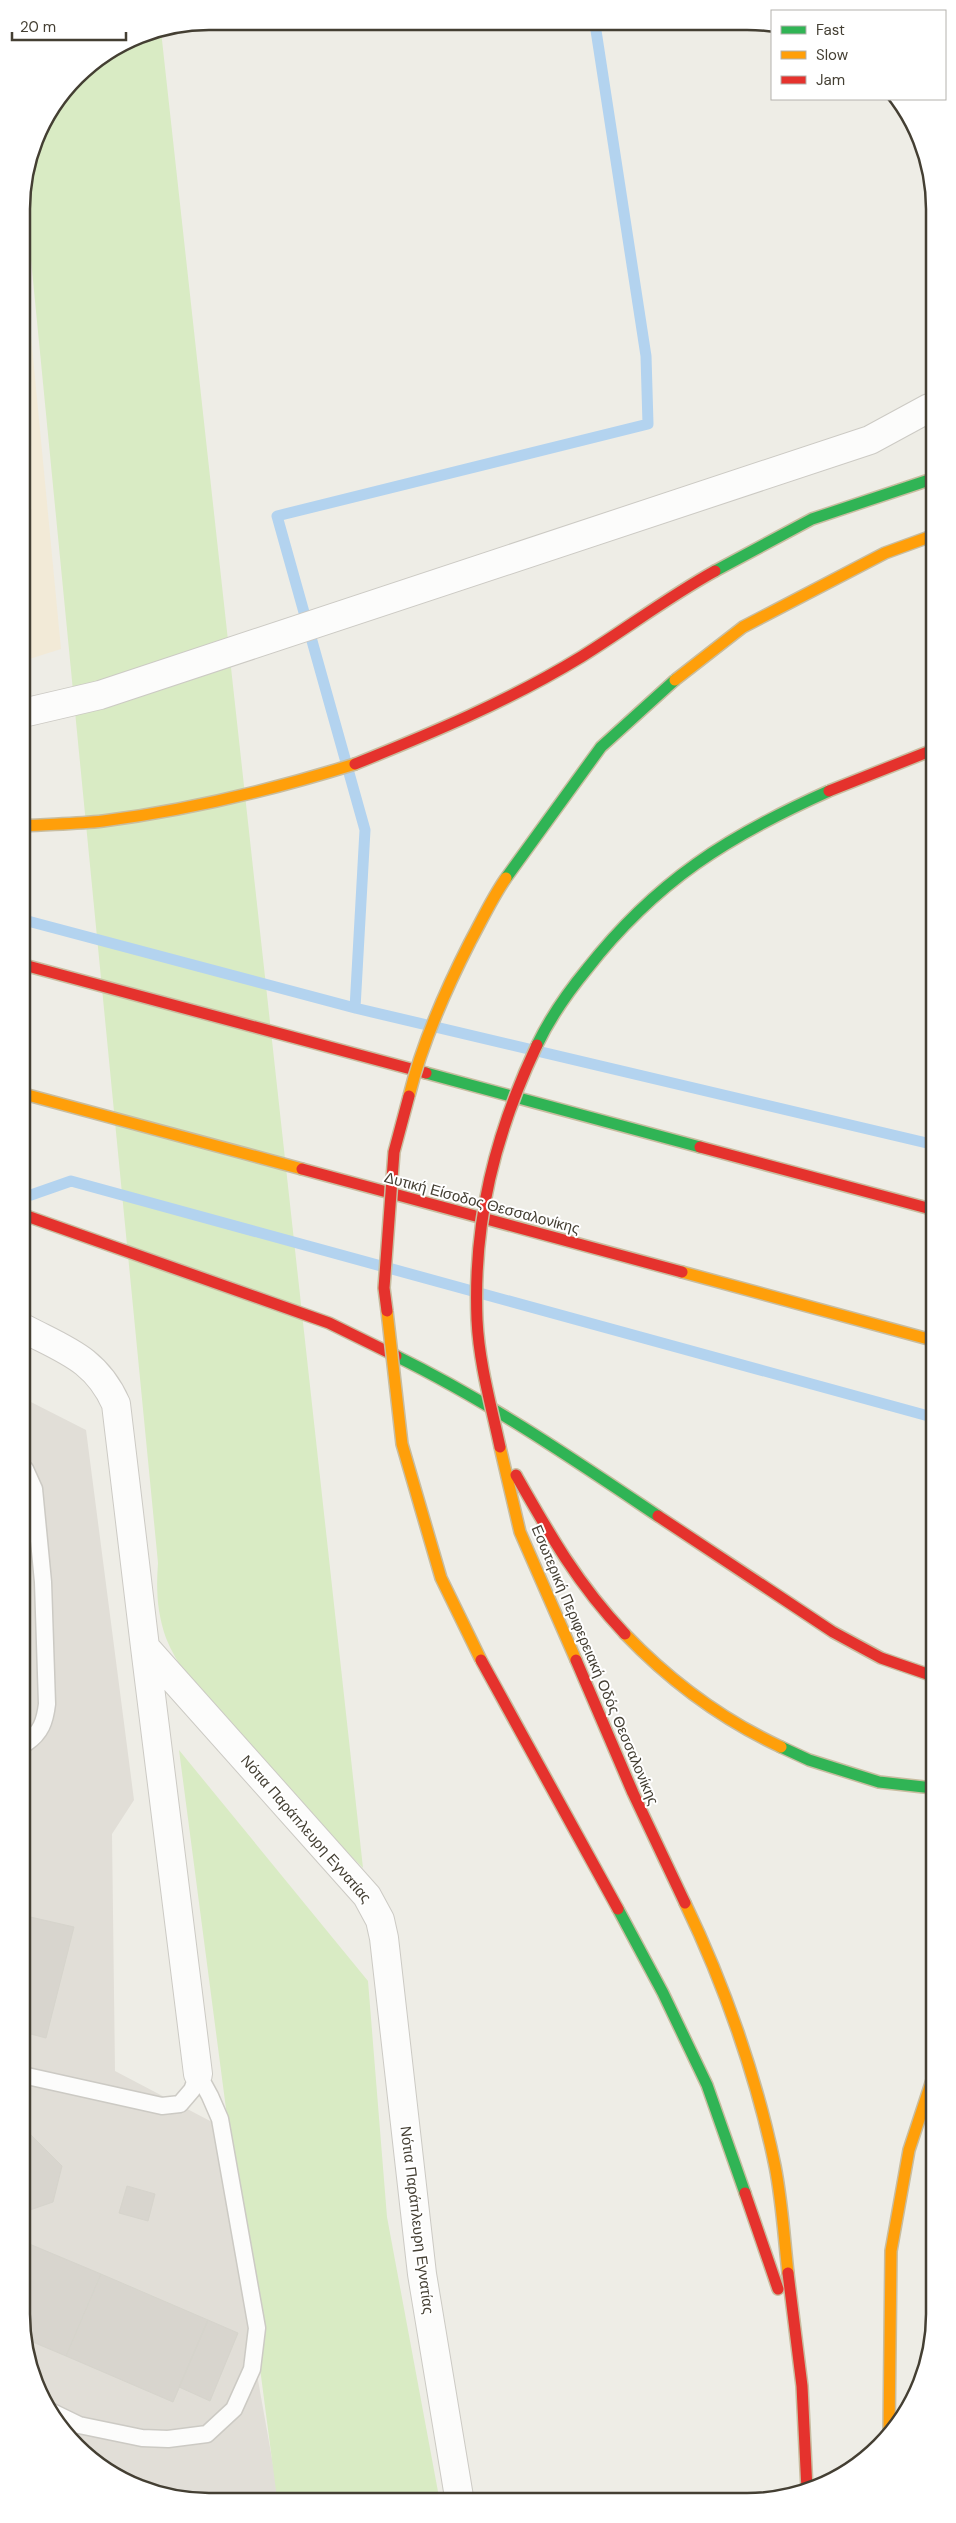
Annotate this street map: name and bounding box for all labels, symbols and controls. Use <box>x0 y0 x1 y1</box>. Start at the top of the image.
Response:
scale bar <box>12 10 126 42</box>
legend <box>771 10 946 100</box>
text: 20 m <box>20 17 56 37</box>
text: Fast <box>816 20 845 40</box>
text: Slow <box>816 45 849 65</box>
text: Jam <box>816 70 845 90</box>
street label: Δυτική Είσοδος Θεσσαλονίκης <box>382 1167 582 1239</box>
street label: Εσωτερική Περιφερειακή Οδός Θεσσαλονίκης <box>527 1522 663 1808</box>
street label: Νότια Παράπλευρη Εγνατίας <box>236 1751 376 1907</box>
street label: Νότια Παράπλευρη Εγνατίας <box>396 2125 438 2315</box>

